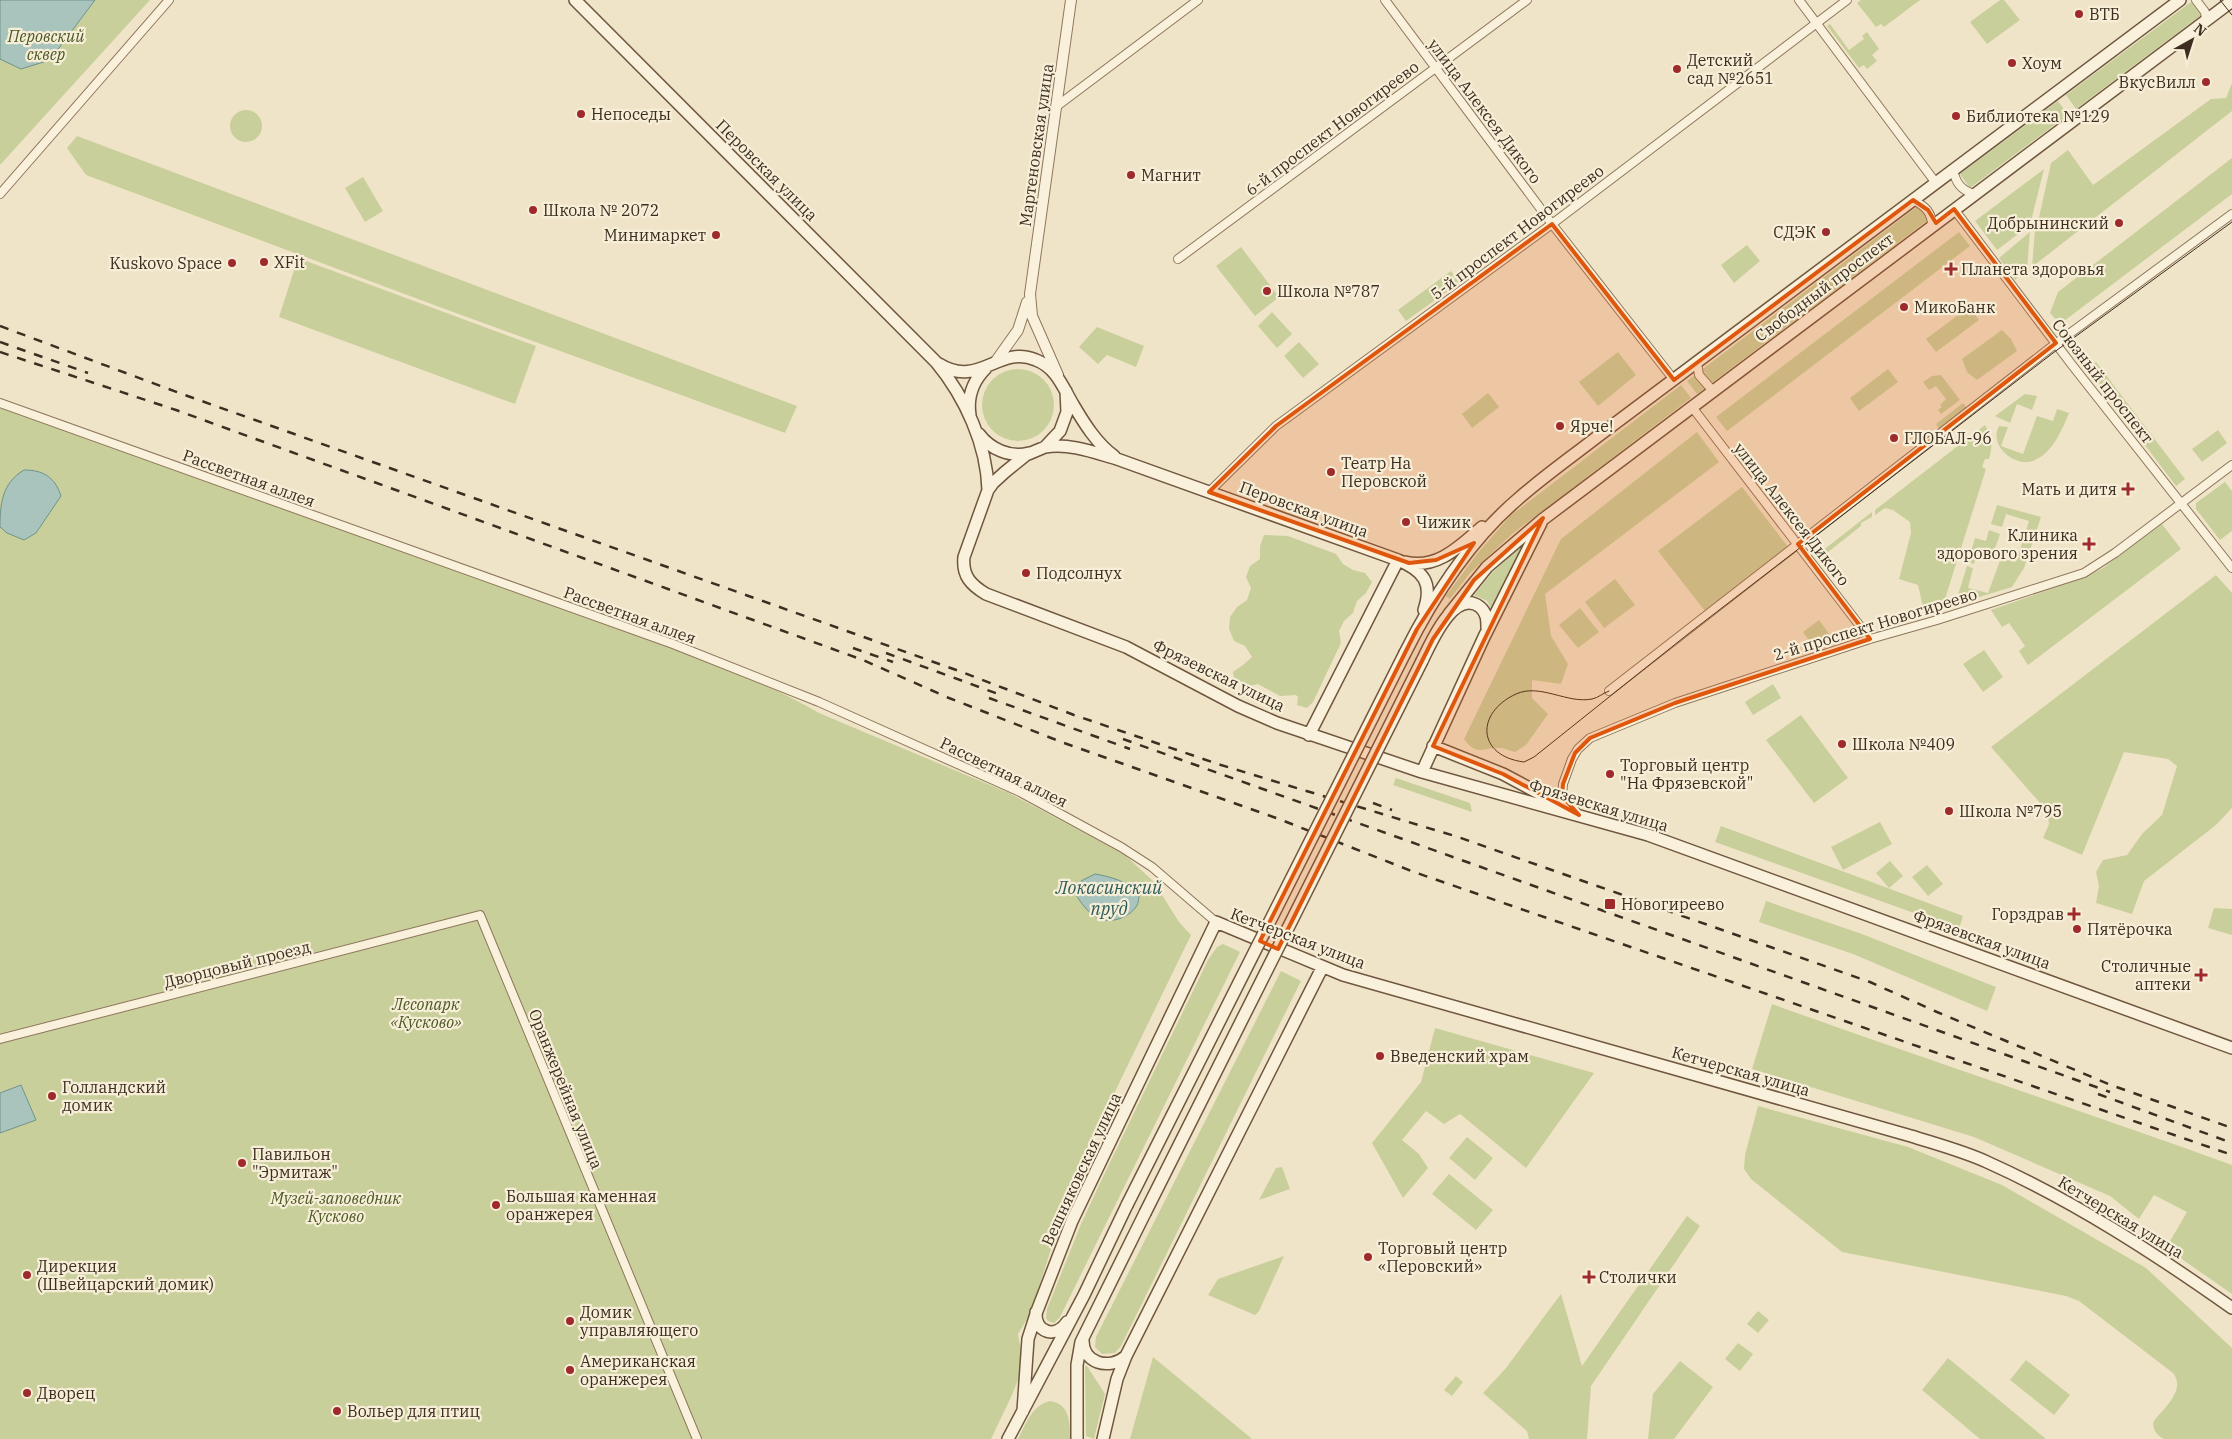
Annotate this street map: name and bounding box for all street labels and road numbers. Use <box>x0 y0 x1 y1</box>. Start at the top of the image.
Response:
street label: улица Алексея Дикого <box>1424 35 1546 187</box>
street label: 6-й проспект Новогиреево <box>1241 56 1423 200</box>
street label: Мартеновская улица <box>1015 62 1057 228</box>
street label: Перовская улица <box>712 115 822 225</box>
street label: 5-й проспект Новогиреево <box>1426 160 1608 304</box>
street label: Свободный проспект <box>1751 228 1897 346</box>
street label: Союзный проспект <box>2048 315 2158 447</box>
street label: улица Алексея Дикого <box>1730 438 1854 590</box>
street label: Рассветная аллея <box>180 445 318 511</box>
street label: Перовская улица <box>1237 476 1371 542</box>
street label: Рассветная аллея <box>561 582 699 648</box>
street label: 2-й проспект Новогиреево <box>1771 583 1979 665</box>
street label: Фрязевская улица <box>1150 634 1289 716</box>
street label: Рассветная аллея <box>937 732 1071 812</box>
street label: Фрязевская улица <box>1527 774 1671 836</box>
street label: Кетчерская улица <box>1228 903 1369 973</box>
street label: Фрязевская улица <box>1911 905 2054 973</box>
street label: Дворцовый проезд <box>162 936 313 992</box>
street label: Оранжерейная улица <box>525 1006 607 1172</box>
street label: Кетчерская улица <box>1670 1042 1813 1100</box>
street label: Вешняковская улица <box>1037 1089 1125 1249</box>
street label: Кетчерская улица <box>2055 1172 2188 1262</box>

